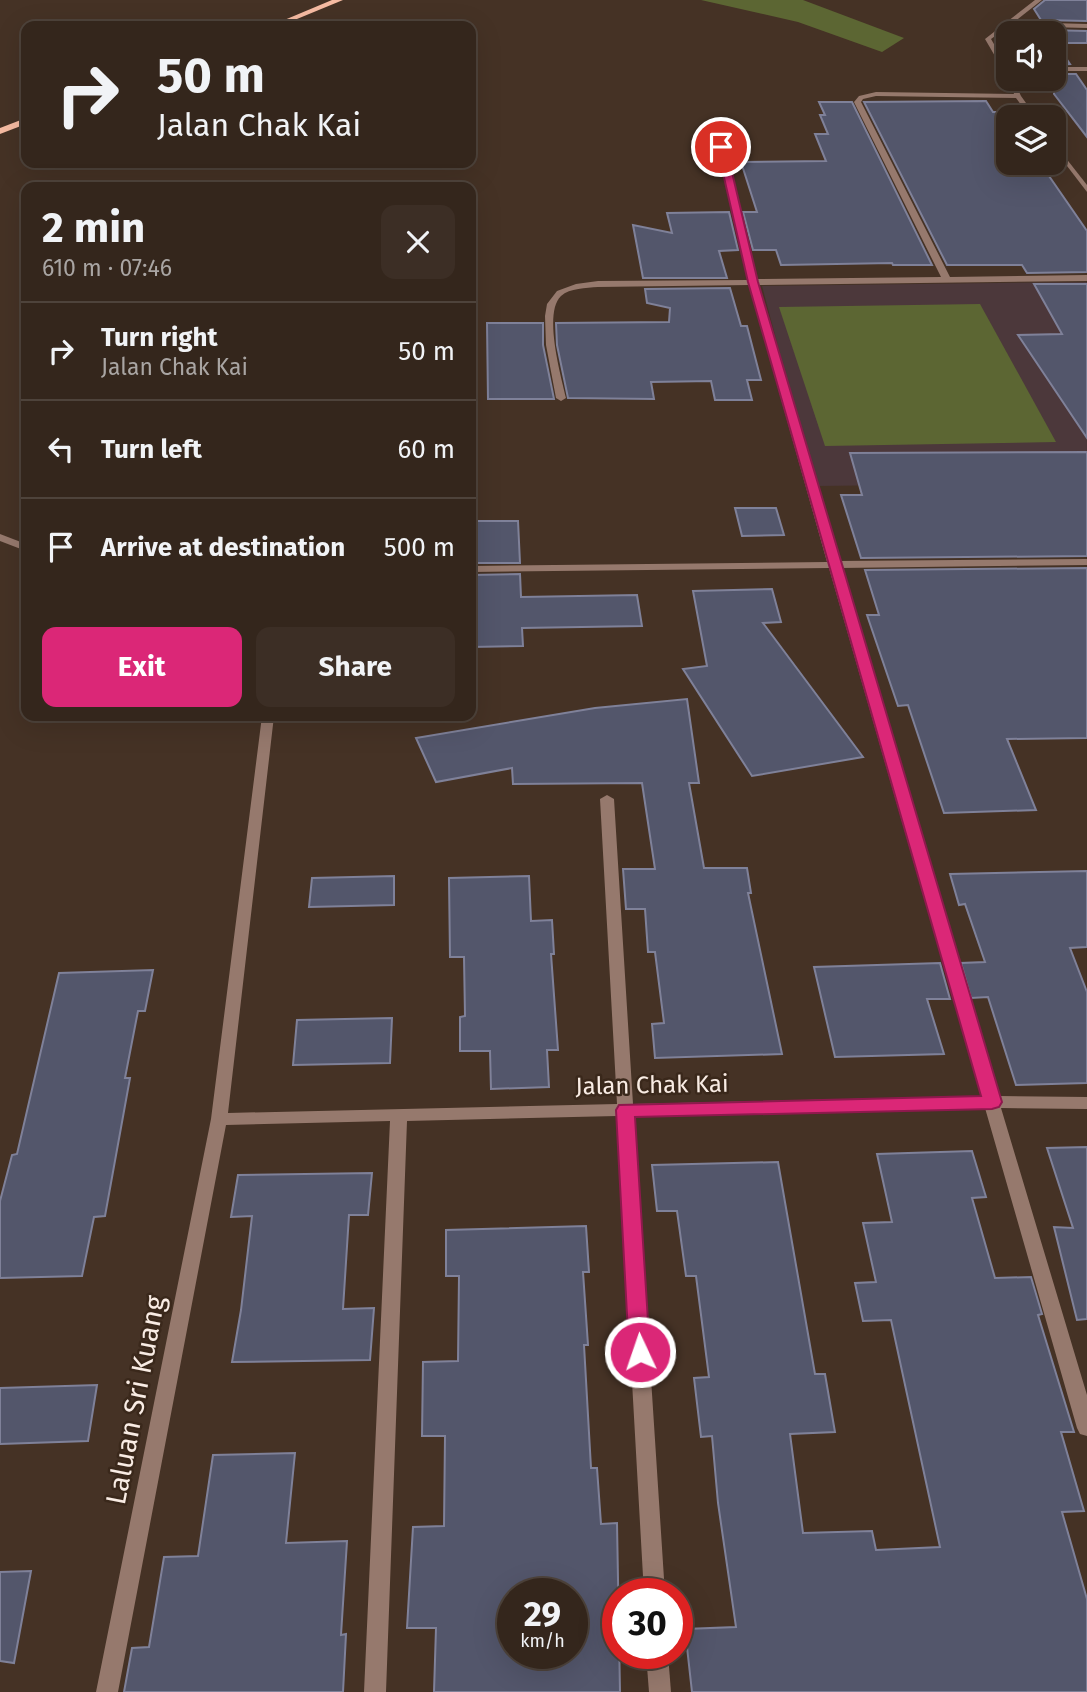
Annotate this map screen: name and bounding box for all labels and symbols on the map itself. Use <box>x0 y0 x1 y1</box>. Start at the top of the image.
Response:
pin <box>691 117 751 177</box>
street label: Jalan Chak Kai <box>575 1070 729 1100</box>
street label: Laluan Sri Kuang <box>99 1292 172 1507</box>
position arrow <box>603 1315 677 1389</box>
speed limit sign: 30 <box>602 1578 693 1669</box>

